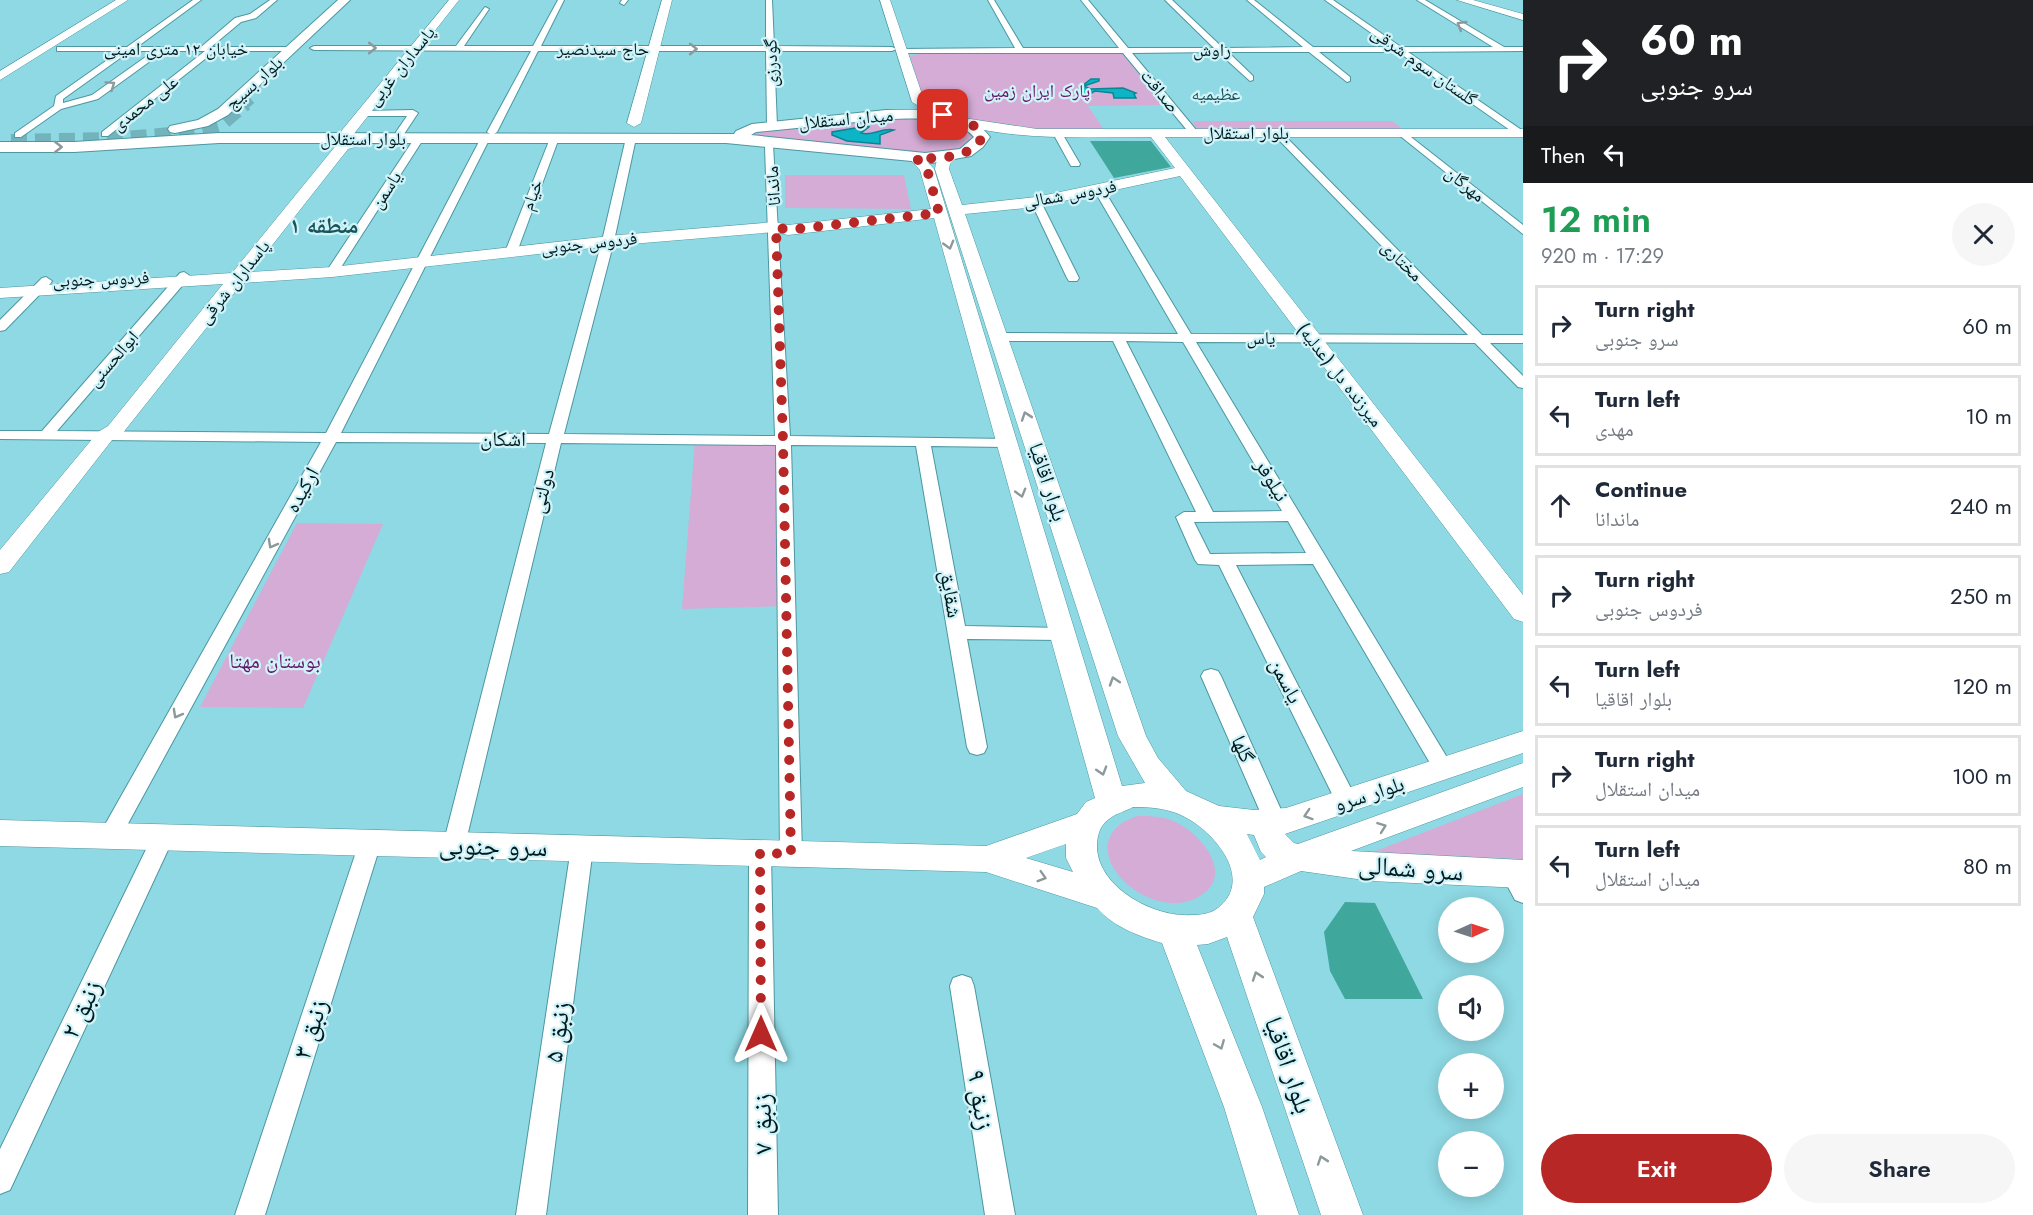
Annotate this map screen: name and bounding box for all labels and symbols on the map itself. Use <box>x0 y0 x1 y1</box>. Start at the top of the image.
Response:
street label: پاسداران غربی <box>361 20 441 112</box>
street label: گلستان سوم شرقی <box>1366 20 1483 113</box>
one-way arrow <box>1457 20 1467 32</box>
street label: خیابان ۱۲ متری امینی <box>104 36 248 62</box>
street label: حاج سیدنصیر <box>556 36 649 62</box>
street label: راوش <box>1193 37 1231 63</box>
street label: گودرزی <box>758 38 784 87</box>
one-way arrow <box>368 42 377 54</box>
one-way arrow <box>689 43 698 55</box>
street label: بلوار بسیج <box>219 50 289 116</box>
street label: صداقت <box>1134 64 1186 118</box>
street label: علی محمدی <box>106 69 184 137</box>
park label: پارک ایران زمین <box>984 78 1090 104</box>
one-way arrow <box>105 81 116 92</box>
district label: عظیمیه <box>1192 81 1240 107</box>
pin <box>917 89 968 140</box>
street label: میدان استقلال <box>798 102 894 136</box>
street label: بلوار استقلال <box>1203 120 1289 146</box>
street label: بلوار استقلال <box>320 126 406 152</box>
one-way arrow <box>54 141 63 153</box>
street label: مهرگان <box>1439 160 1491 208</box>
street label: ماندانا <box>759 165 787 207</box>
street label: یاسمن <box>364 166 408 214</box>
street label: فردوس شمالی <box>1021 173 1119 215</box>
street label: خیام <box>514 176 550 214</box>
district label: منطقه ۱ <box>289 209 359 241</box>
street label: فردوس جنوبی <box>540 225 638 261</box>
street label: پاسداران شرقی <box>192 234 276 330</box>
street label: مختاری <box>1375 234 1429 288</box>
one-way arrow <box>942 239 954 250</box>
street label: فردوس جنوبی <box>52 264 150 294</box>
street label: میرزنده دل (عدلیه) <box>1291 317 1389 433</box>
street label: ابوالحسنی <box>81 325 145 393</box>
street label: یاس <box>1247 325 1275 351</box>
one-way arrow <box>1020 411 1033 422</box>
street label: اشکان <box>480 424 526 454</box>
street label: بلوار اقاقیا <box>1021 439 1075 525</box>
street label: نیلوفر <box>1247 452 1297 507</box>
street label: ارکیده <box>277 462 327 518</box>
street label: دولتی <box>522 466 562 516</box>
one-way arrow <box>1014 487 1026 498</box>
one-way arrow <box>268 538 279 548</box>
street label: شقایق <box>932 568 970 620</box>
park label: بوستان مهتا <box>229 646 321 676</box>
street label: یاسمن <box>1262 653 1310 709</box>
one-way arrow <box>1109 676 1121 687</box>
one-way arrow <box>173 708 184 718</box>
street label: گلها <box>1224 730 1262 768</box>
one-way arrow <box>1095 765 1107 776</box>
street label: بلوار سرو <box>1330 769 1408 819</box>
one-way arrow <box>1303 807 1314 820</box>
one-way arrow <box>1376 822 1387 835</box>
street label: سرو جنوبی <box>438 826 548 866</box>
street label: سرو شمالی <box>1357 845 1465 891</box>
one-way arrow <box>1036 870 1047 882</box>
north arrow <box>1438 897 1504 963</box>
one-way arrow <box>1252 971 1265 982</box>
street label: زنبق ۲ <box>51 973 111 1045</box>
street label: زنبق ۳ <box>283 994 337 1064</box>
street label: زنبق ۵ <box>534 999 580 1065</box>
position arrow <box>729 1002 793 1066</box>
street label: بلوار اقاقیا <box>1255 1011 1323 1119</box>
one-way arrow <box>1213 1039 1226 1049</box>
street label: زنبق ۹ <box>957 1067 1005 1133</box>
street label: زنبق ۷ <box>742 1093 782 1155</box>
one-way arrow <box>1317 1155 1330 1166</box>

